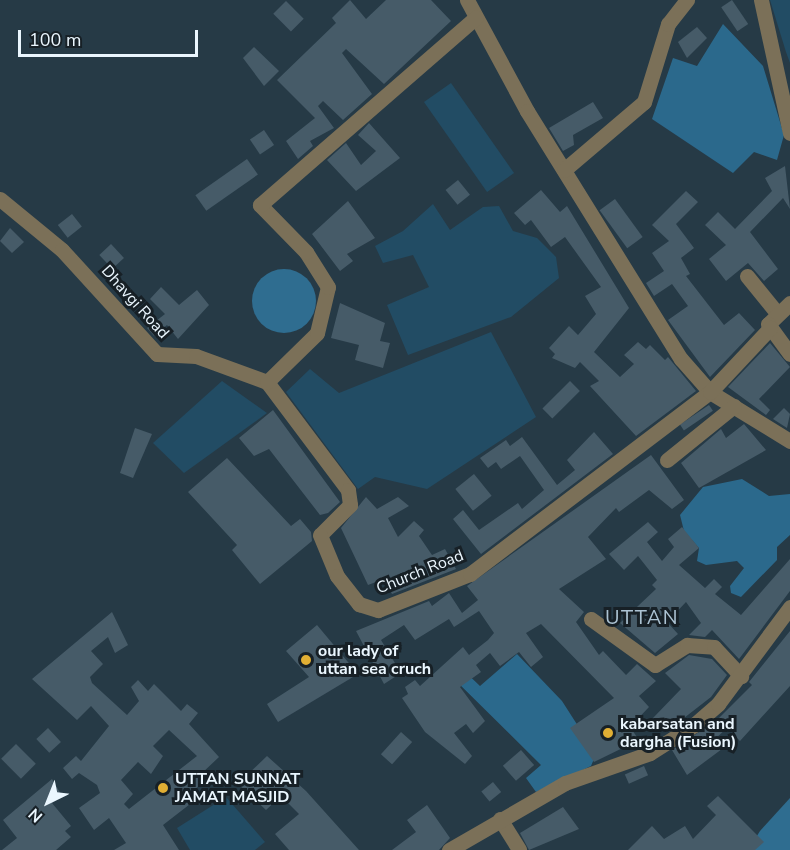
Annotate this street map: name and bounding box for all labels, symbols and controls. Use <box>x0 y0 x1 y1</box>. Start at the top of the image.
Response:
scale bar <box>21 18 201 56</box>
text: 100 m <box>29 28 81 52</box>
street label: Dhavgi Road <box>97 261 173 343</box>
street label: Church Road <box>374 546 466 598</box>
district label: UTTAN <box>605 605 679 629</box>
place label: our lady of uttan sea cruch <box>318 641 431 679</box>
marker: our lady of uttan sea cruch <box>299 653 313 667</box>
place label: kabarsatan and dargha (Fusion) <box>620 714 737 752</box>
marker: kabarsatan and dargha (Fusion) <box>601 726 615 740</box>
place label: UTTAN SUNNAT JAMAT MASJID <box>175 769 300 807</box>
north arrow <box>18 772 78 832</box>
marker: UTTAN SUNNAT JAMAT MASJID <box>156 781 170 795</box>
text: N <box>24 803 48 827</box>

